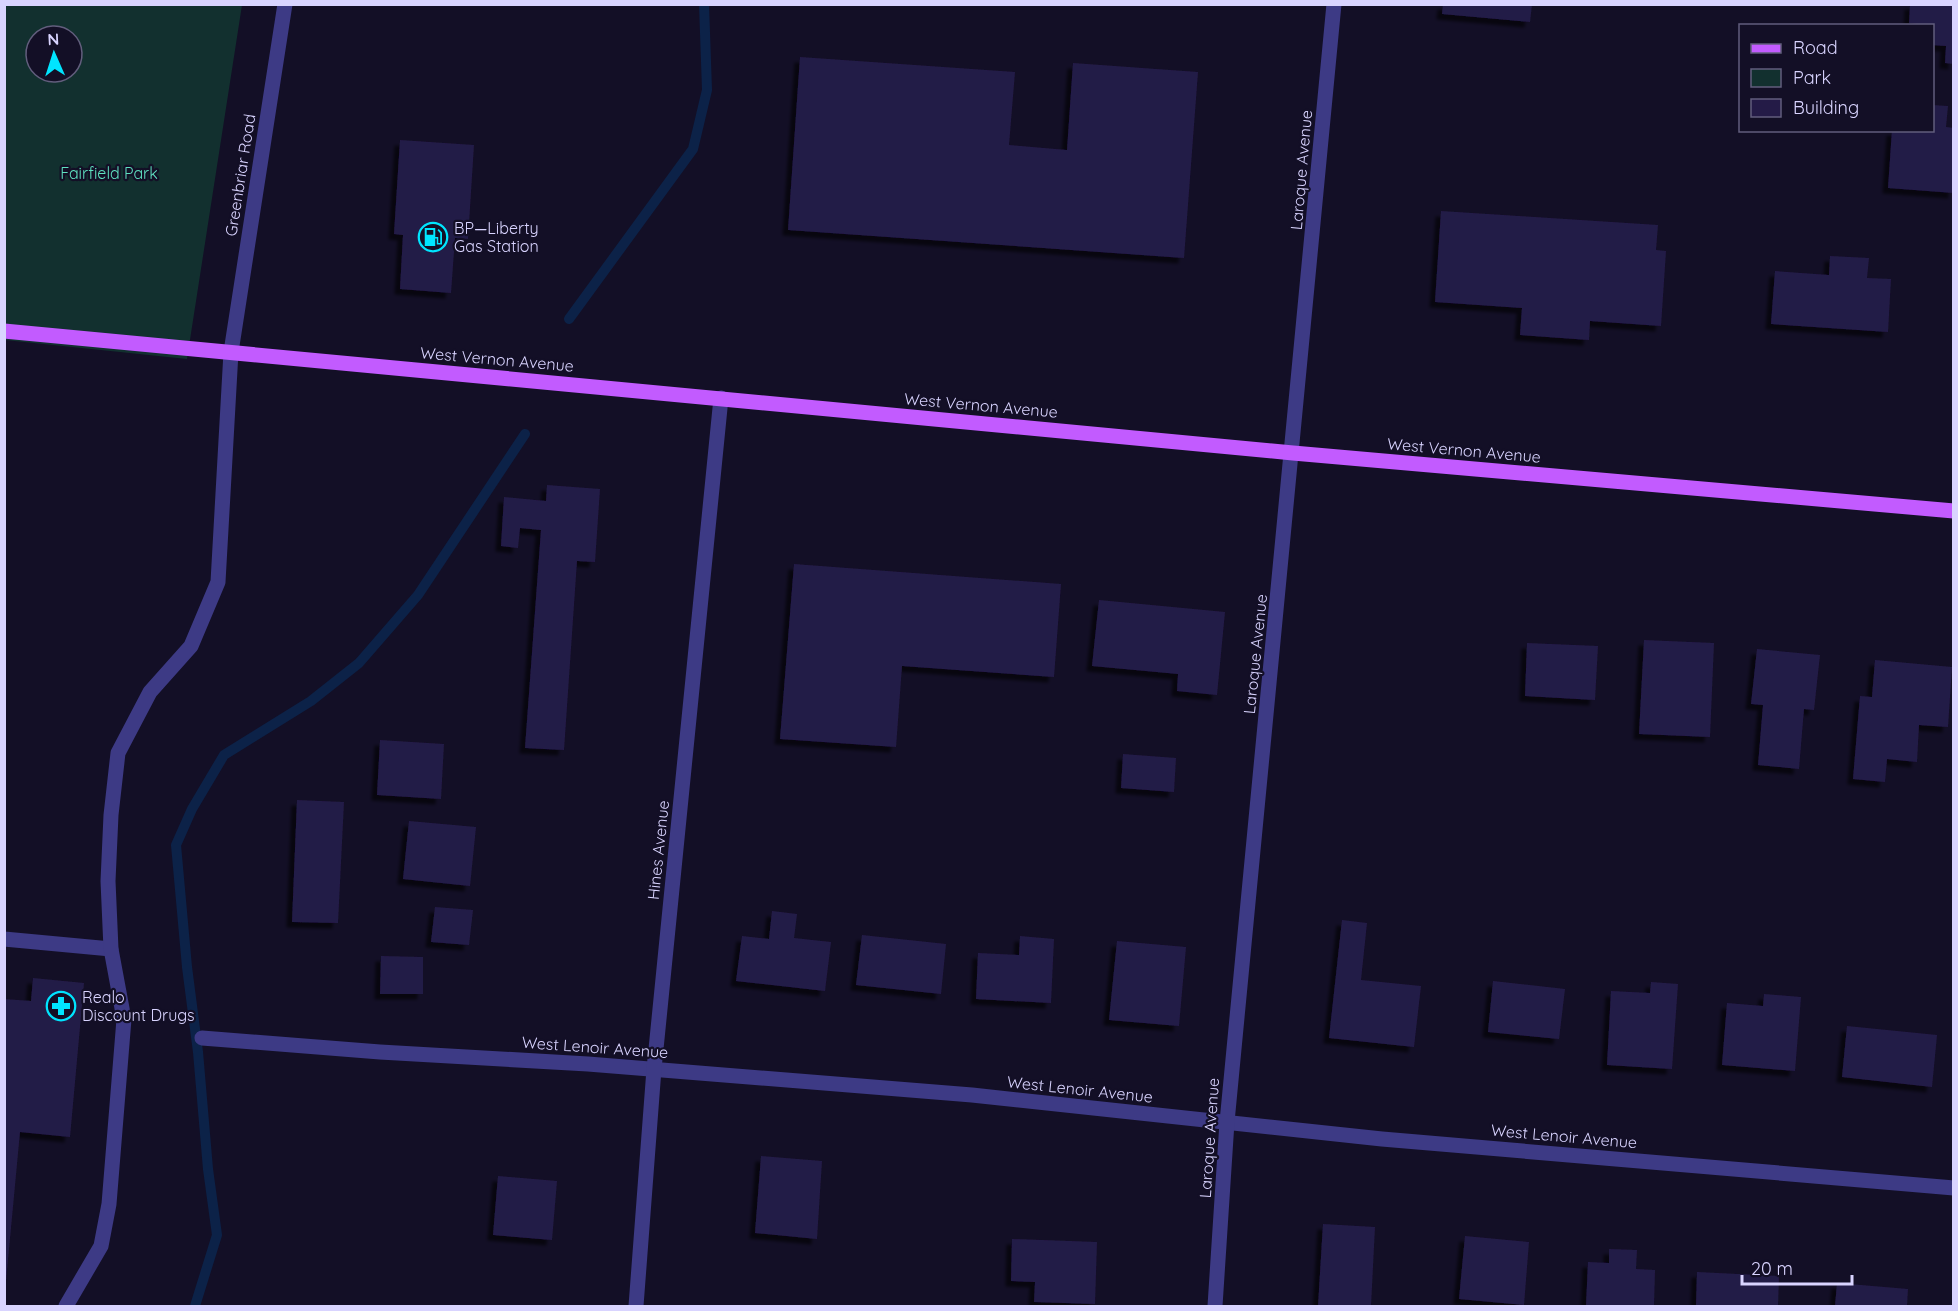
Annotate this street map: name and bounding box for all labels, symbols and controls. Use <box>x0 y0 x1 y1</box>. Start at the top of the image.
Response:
north arrow <box>24 24 84 84</box>
legend <box>1739 24 1934 132</box>
text: N <box>47 29 60 49</box>
text: Road <box>1793 36 1838 59</box>
text: Park <box>1793 66 1831 89</box>
text: Building <box>1793 96 1859 119</box>
street label: Laroque Avenue <box>1286 109 1316 231</box>
street label: Greenbriar Road <box>220 112 260 238</box>
park label: Fairfield Park <box>60 163 158 183</box>
place label: BP—Liberty Gas Station <box>454 218 539 256</box>
fuel station icon: BP—Liberty Gas Station <box>417 221 449 253</box>
street label: West Vernon Avenue <box>419 342 575 376</box>
street label: West Vernon Avenue <box>903 388 1059 422</box>
street label: West Vernon Avenue <box>1386 433 1542 467</box>
street label: Laroque Avenue <box>1239 593 1271 715</box>
street label: Hines Avenue <box>643 799 673 901</box>
place label: Realo Discount Drugs <box>82 987 194 1025</box>
pharmacy icon: Realo Discount Drugs <box>45 990 77 1022</box>
street label: West Lenoir Avenue <box>521 1032 669 1062</box>
street label: West Lenoir Avenue <box>1006 1071 1154 1107</box>
street label: Laroque Avenue <box>1195 1077 1223 1199</box>
street label: West Lenoir Avenue <box>1490 1120 1638 1152</box>
scale bar <box>1742 1248 1852 1286</box>
text: 20 m <box>1751 1257 1793 1280</box>

